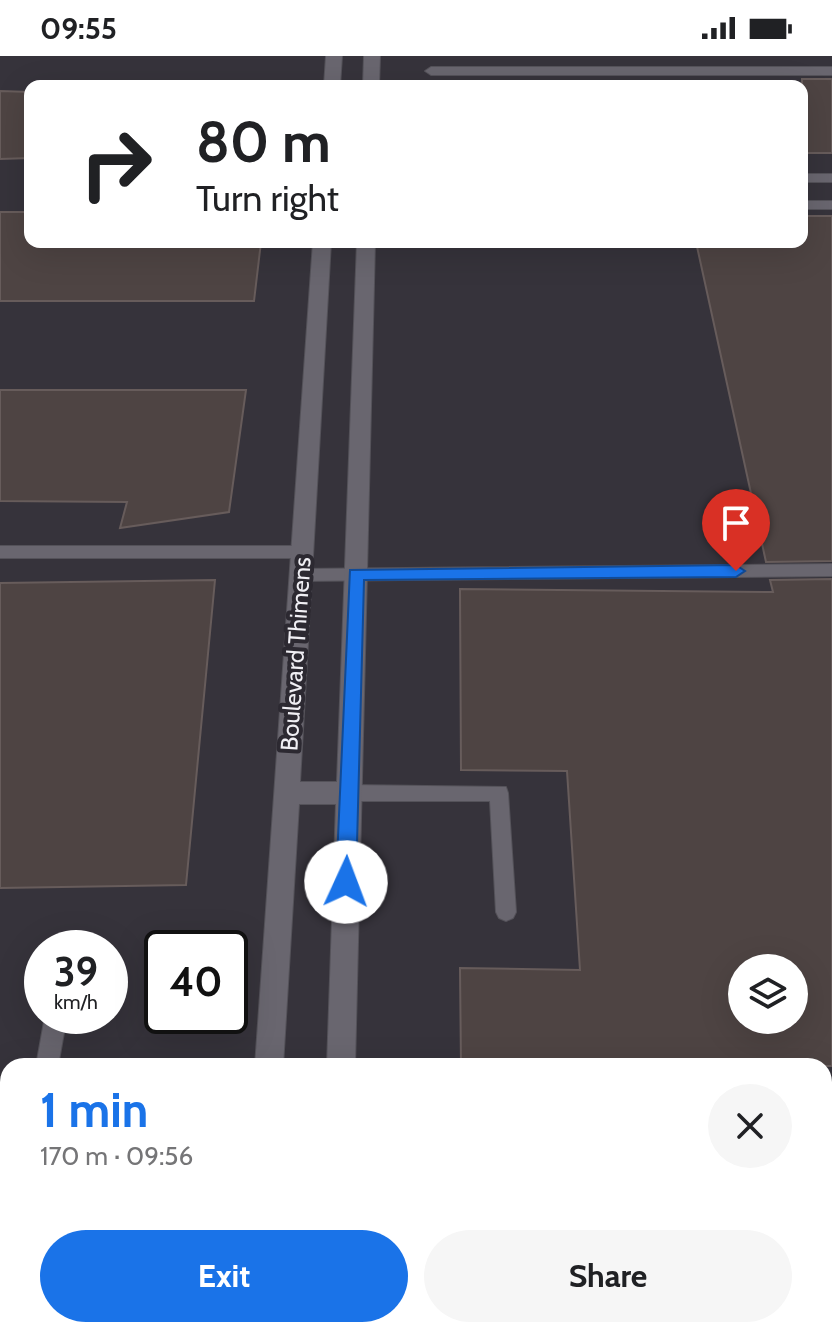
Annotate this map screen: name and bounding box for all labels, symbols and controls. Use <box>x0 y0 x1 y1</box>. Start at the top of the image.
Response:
text: 09:55 <box>40 10 117 47</box>
text: 80 m <box>196 108 331 176</box>
icon: right <box>64 112 168 216</box>
text: Turn right <box>196 176 339 220</box>
pin <box>702 489 770 571</box>
icon: arrive <box>714 501 758 545</box>
street label: Boulevard Thimens <box>274 556 317 752</box>
position arrow <box>304 840 388 924</box>
speed limit sign: 40 <box>144 930 248 1034</box>
text: 39 <box>54 947 98 996</box>
map controls <box>728 954 808 1034</box>
button: layers <box>728 954 808 1034</box>
text: km/h <box>54 990 98 1014</box>
text: 1 min <box>40 1081 148 1139</box>
button: close <box>708 1084 792 1168</box>
text: 170 m · 09:56 <box>40 1140 193 1172</box>
button: Exit <box>40 1230 408 1322</box>
button: Share <box>424 1230 792 1322</box>

